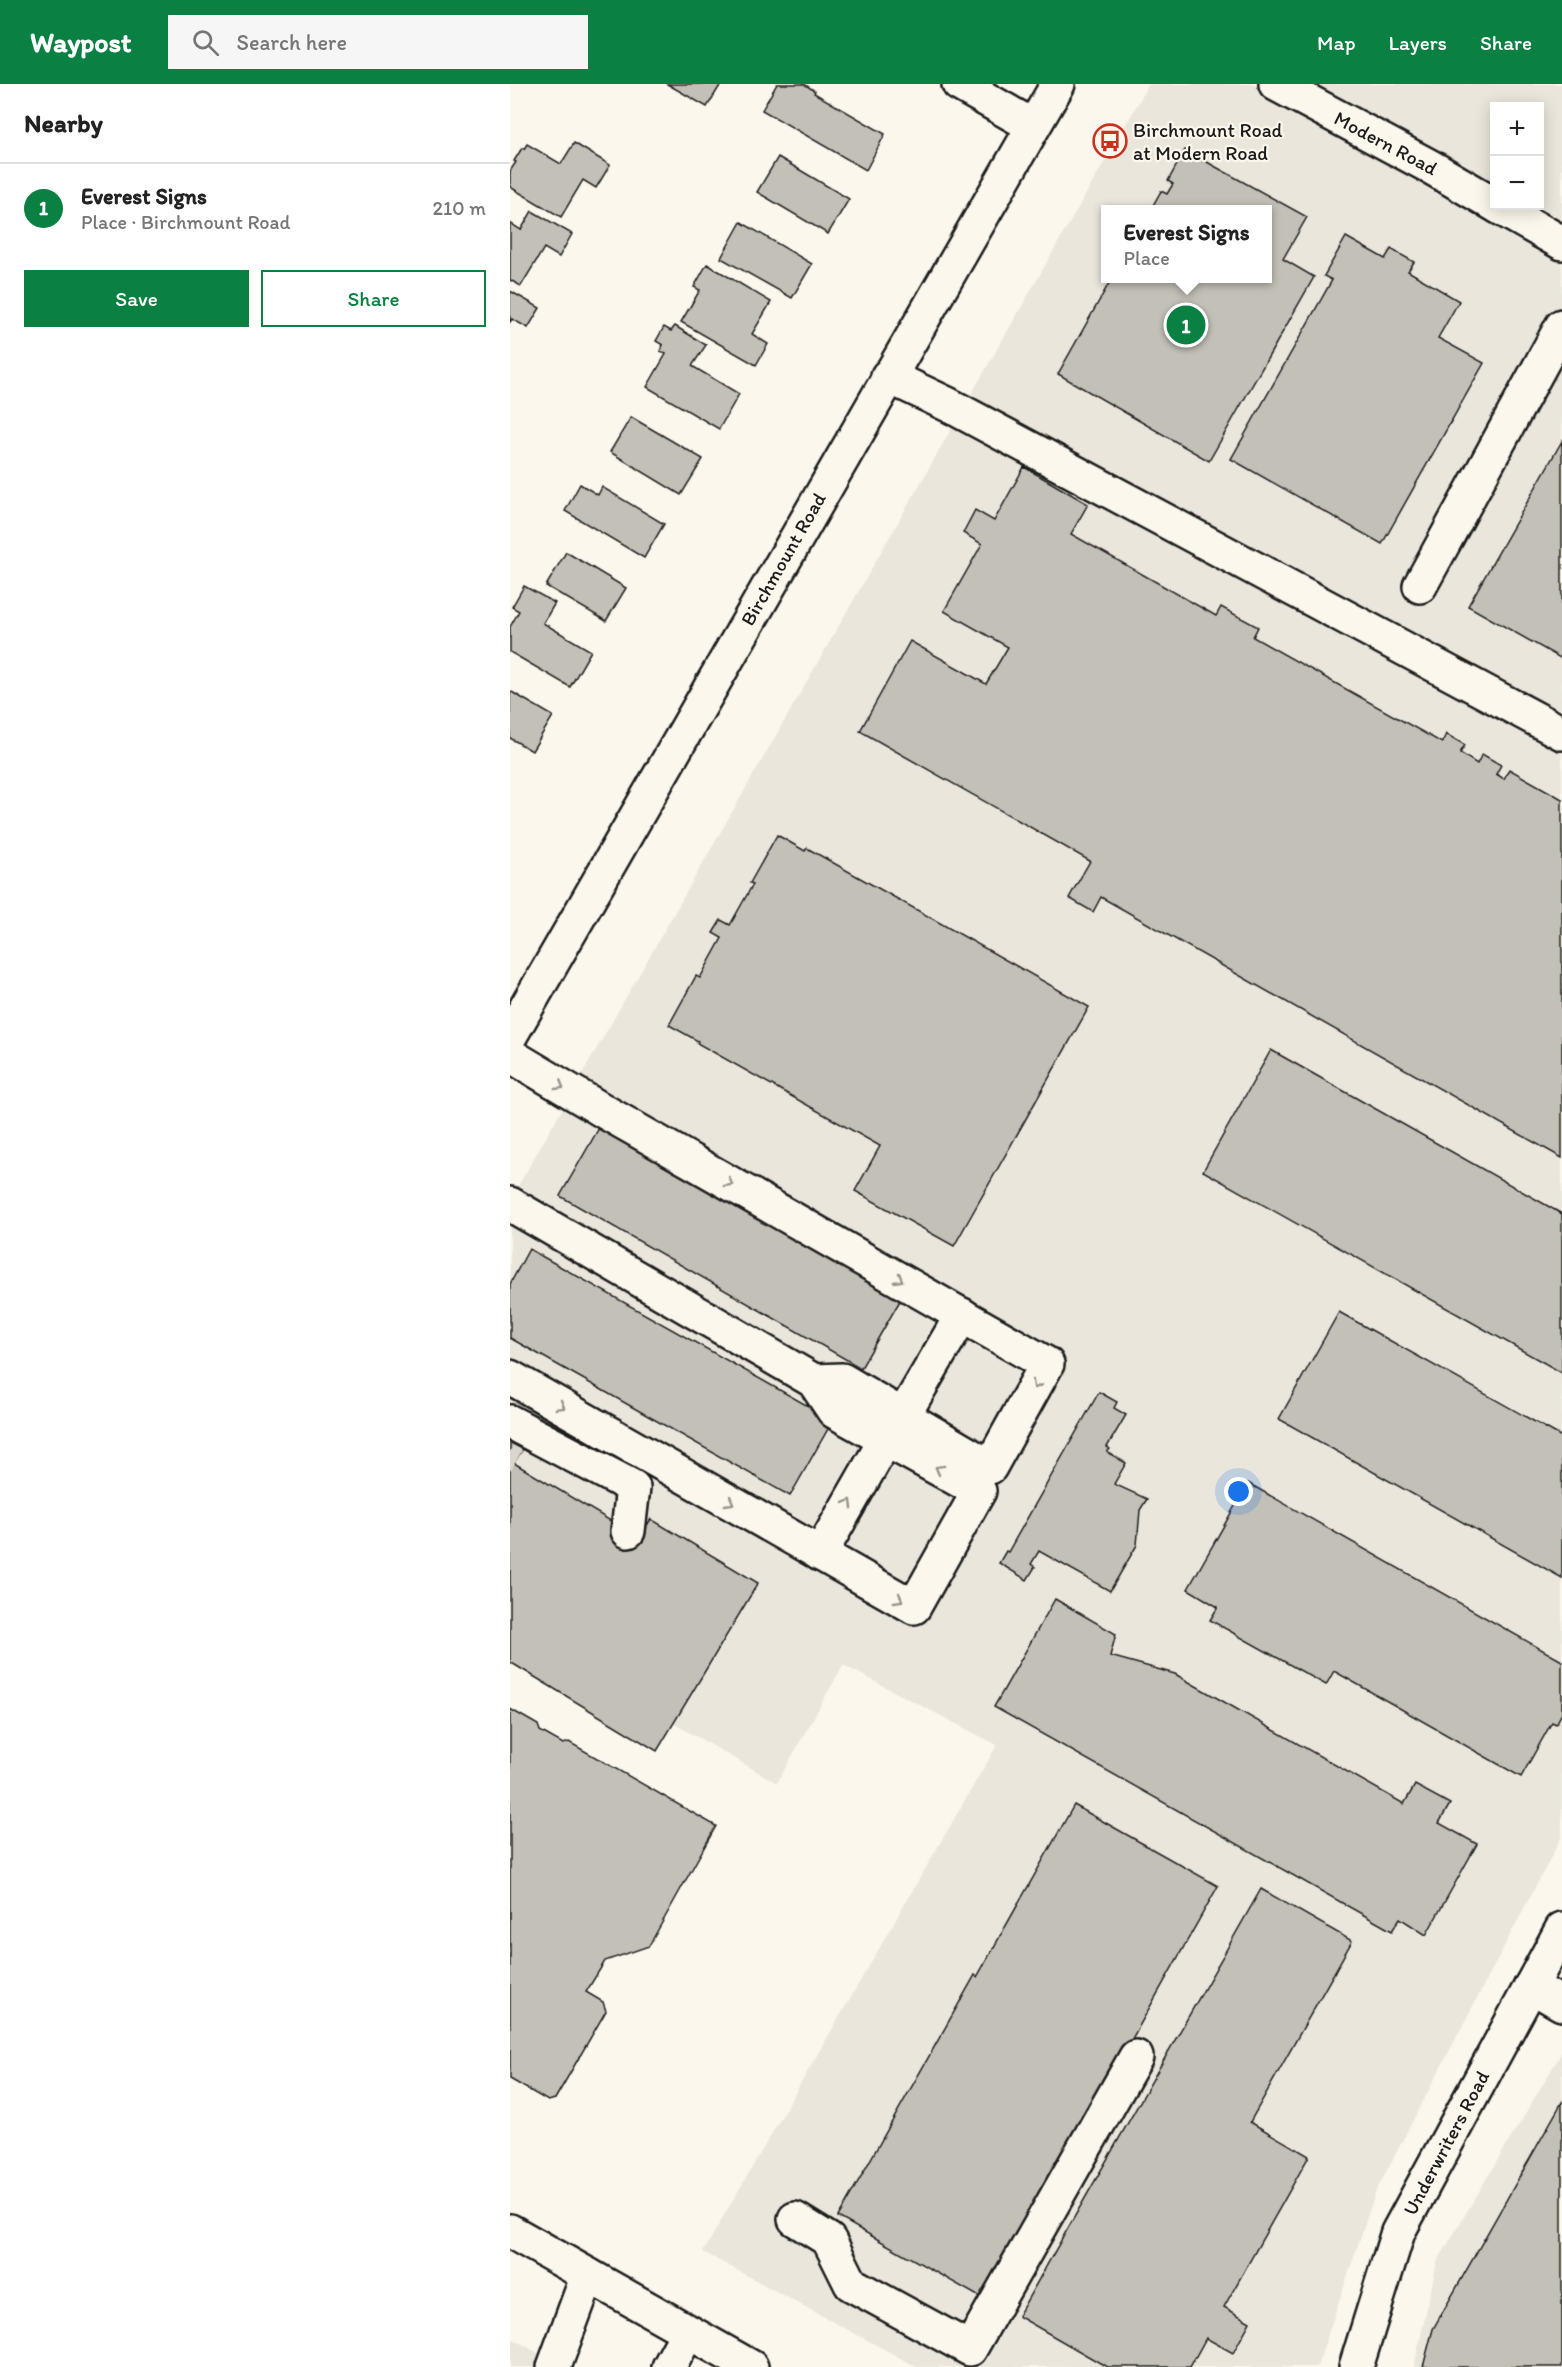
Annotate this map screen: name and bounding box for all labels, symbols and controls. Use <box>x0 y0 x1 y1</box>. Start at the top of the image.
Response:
search box <box>168 15 588 69</box>
text: Waypost <box>30 25 132 59</box>
icon: search <box>189 26 222 59</box>
text: Search here <box>237 29 347 56</box>
text: Map <box>1317 30 1356 55</box>
text: Layers <box>1389 30 1447 55</box>
text: Share <box>1480 30 1532 55</box>
map controls <box>1490 102 1544 210</box>
button: + <box>1490 102 1544 156</box>
street label: Modern Road <box>1330 106 1442 180</box>
text: Nearby <box>24 107 103 139</box>
place label: Birchmount Road at Modern Road <box>1133 118 1283 165</box>
bus stop icon: Birchmount Road at Modern Road <box>1092 123 1128 159</box>
button: − <box>1490 156 1544 210</box>
text: Everest Signs <box>81 183 207 210</box>
text: 1 <box>39 196 48 220</box>
text: 210 m <box>433 196 486 220</box>
popup <box>1101 205 1272 283</box>
text: Place · Birchmount Road <box>81 210 290 234</box>
text: Everest Signs <box>1124 219 1249 246</box>
text: Place <box>1124 246 1170 270</box>
button: Save <box>24 270 249 327</box>
button: Share <box>261 270 486 327</box>
pin: 1 <box>1166 302 1206 348</box>
street label: Birchmount Road <box>735 488 831 630</box>
one-way arrow <box>554 1078 564 1090</box>
one-way arrow <box>723 1175 733 1187</box>
one-way arrow <box>893 1272 903 1283</box>
one-way arrow <box>1032 1378 1043 1389</box>
one-way arrow <box>555 1398 565 1410</box>
one-way arrow <box>935 1465 946 1476</box>
your location <box>1224 1477 1253 1506</box>
one-way arrow <box>724 1495 734 1507</box>
one-way arrow <box>842 1499 853 1509</box>
one-way arrow <box>893 1592 903 1603</box>
street label: Underwriters Road <box>1398 2066 1494 2219</box>

